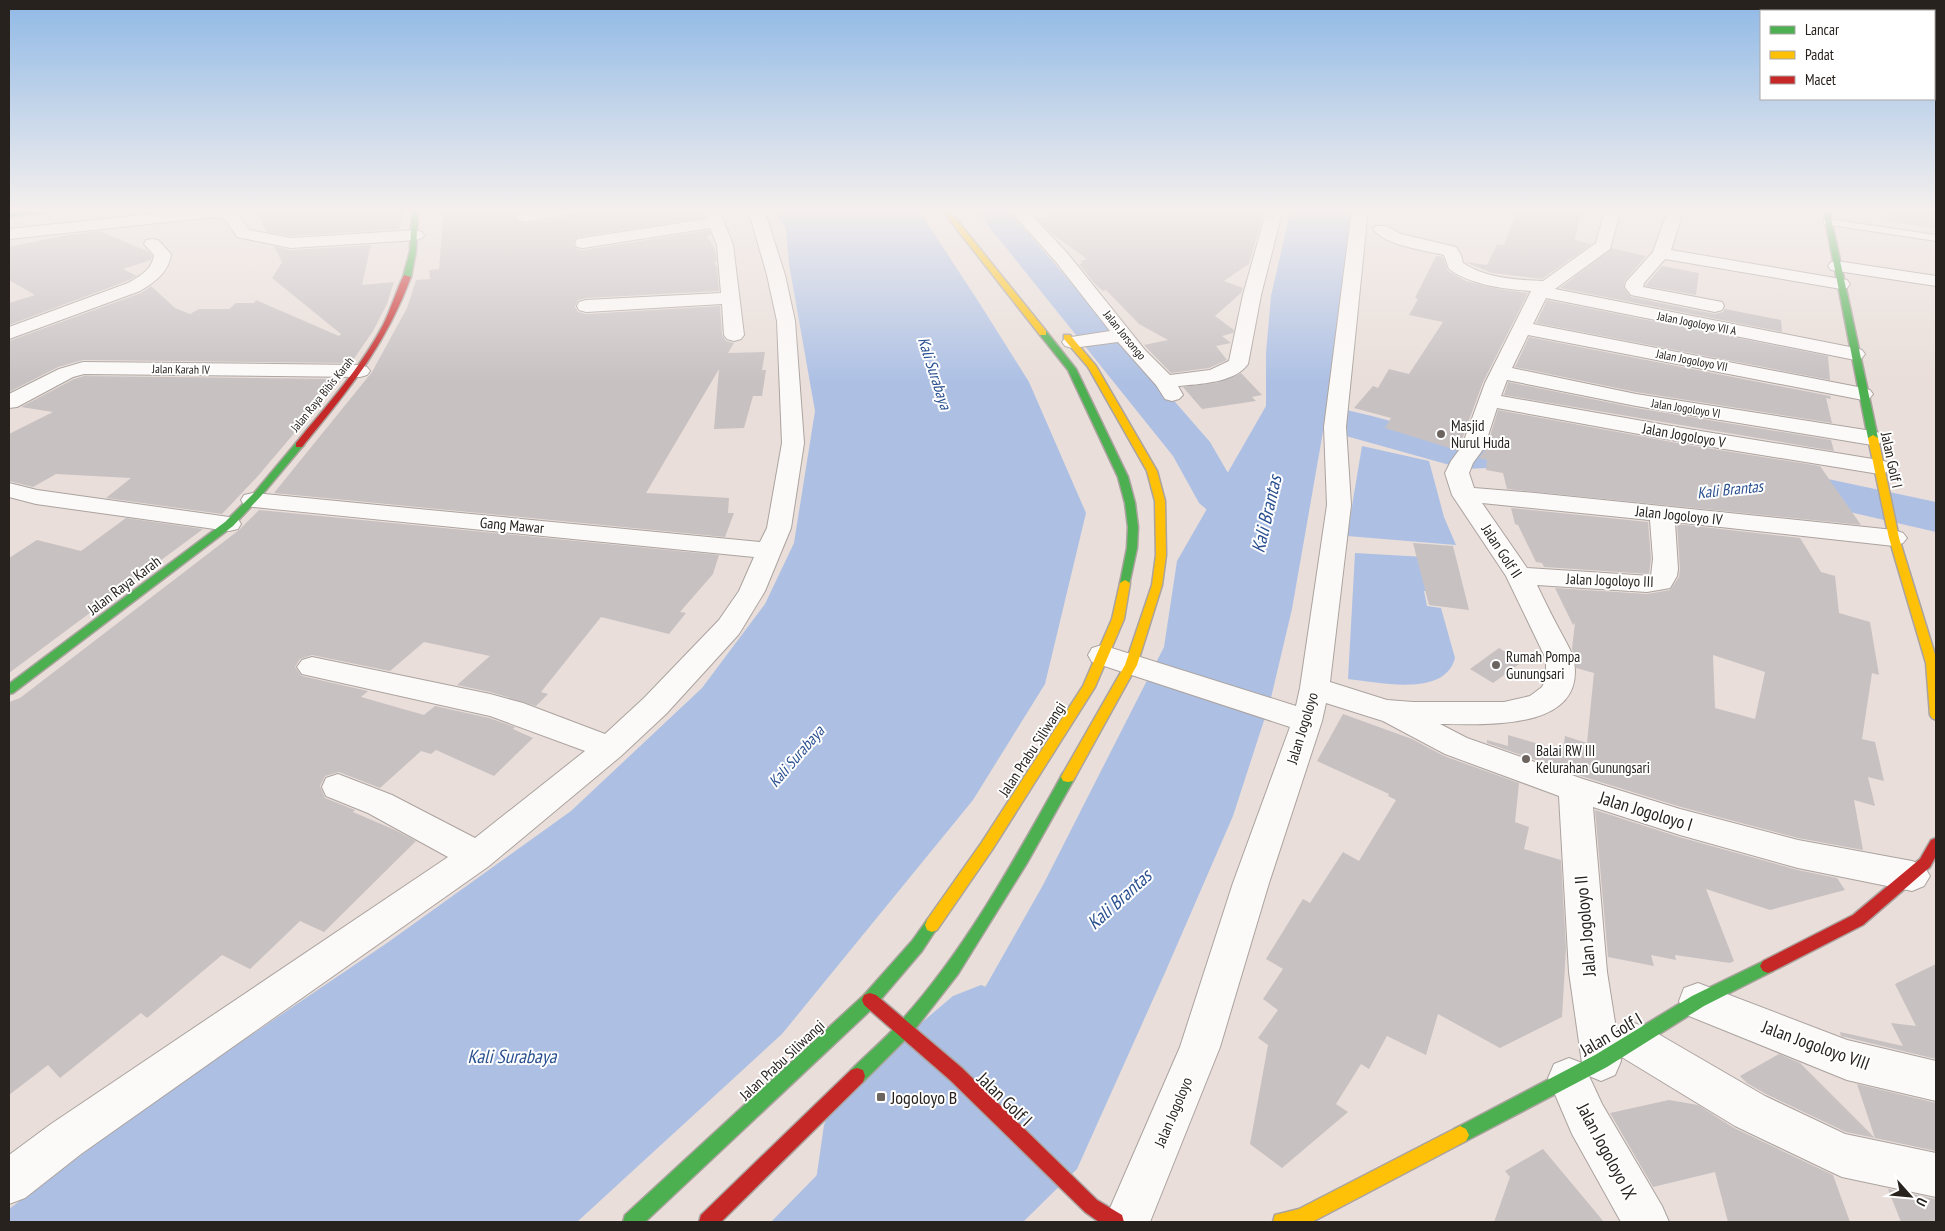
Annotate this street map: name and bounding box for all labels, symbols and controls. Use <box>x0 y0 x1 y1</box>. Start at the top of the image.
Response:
legend <box>1760 10 1935 100</box>
text: Lancar <box>1805 20 1840 39</box>
text: Padat <box>1805 45 1834 64</box>
text: Macet <box>1805 70 1836 89</box>
street label: Jalan Jorsongo <box>1100 306 1150 363</box>
street label: Jalan Jogoloyo VII A <box>1655 308 1738 338</box>
water label: Kali Surabaya <box>914 334 957 413</box>
street label: Jalan Jogoloyo VII <box>1654 346 1729 374</box>
street label: Jalan Raya Bibis Karah <box>287 354 357 435</box>
street label: Jalan Karah IV <box>151 361 210 377</box>
street label: Jalan Jogoloyo VI <box>1649 395 1722 421</box>
place label: Masjid Nurul Huda <box>1451 416 1510 452</box>
street label: Jalan Jogoloyo V <box>1640 418 1727 452</box>
marker: Masjid Nurul Huda <box>1435 428 1447 440</box>
street label: Jalan Golf I <box>1877 429 1907 490</box>
water label: Kali Brantas <box>1245 472 1287 555</box>
water label: Kali Brantas <box>1696 475 1765 502</box>
street label: Jalan Jogoloyo IV <box>1634 501 1724 529</box>
street label: Gang Mawar <box>479 513 546 537</box>
street label: Jalan Golf II <box>1477 520 1526 581</box>
street label: Jalan Raya Karah <box>83 551 164 619</box>
street label: Jalan Jogoloyo III <box>1565 569 1654 591</box>
place label: Rumah Pompa Gunungsari <box>1506 647 1580 683</box>
marker: Rumah Pompa Gunungsari <box>1490 659 1502 671</box>
street label: Jalan Jogoloyo <box>1282 690 1322 767</box>
street label: Jalan Prabu Siliwangi <box>994 698 1070 801</box>
water label: Kali Surabaya <box>764 720 829 791</box>
place label: Balai RW III Kelurahan Gunungsari <box>1536 741 1650 777</box>
marker: Balai RW III Kelurahan Gunungsari <box>1520 753 1532 765</box>
street label: Jalan Jogoloyo I <box>1595 786 1696 836</box>
water label: Kali Brantas <box>1082 863 1157 934</box>
street label: Jalan Jogoloyo II <box>1569 875 1601 978</box>
street label: Jalan Golf I <box>1575 1007 1646 1061</box>
street label: Jalan Jogoloyo VIII <box>1758 1015 1873 1075</box>
street label: Jalan Prabu Siliwangi <box>735 1016 828 1105</box>
water label: Kali Surabaya <box>468 1044 558 1068</box>
street label: Jalan Golf I <box>972 1066 1037 1131</box>
street label: Jalan Jogoloyo <box>1149 1074 1196 1151</box>
place label: Jogoloyo B <box>890 1086 957 1109</box>
marker: Jogoloyo B <box>875 1091 887 1103</box>
street label: Jalan Jogoloyo IX <box>1572 1098 1642 1203</box>
north arrow <box>1885 1171 1935 1221</box>
text: U <box>1912 1195 1931 1209</box>

